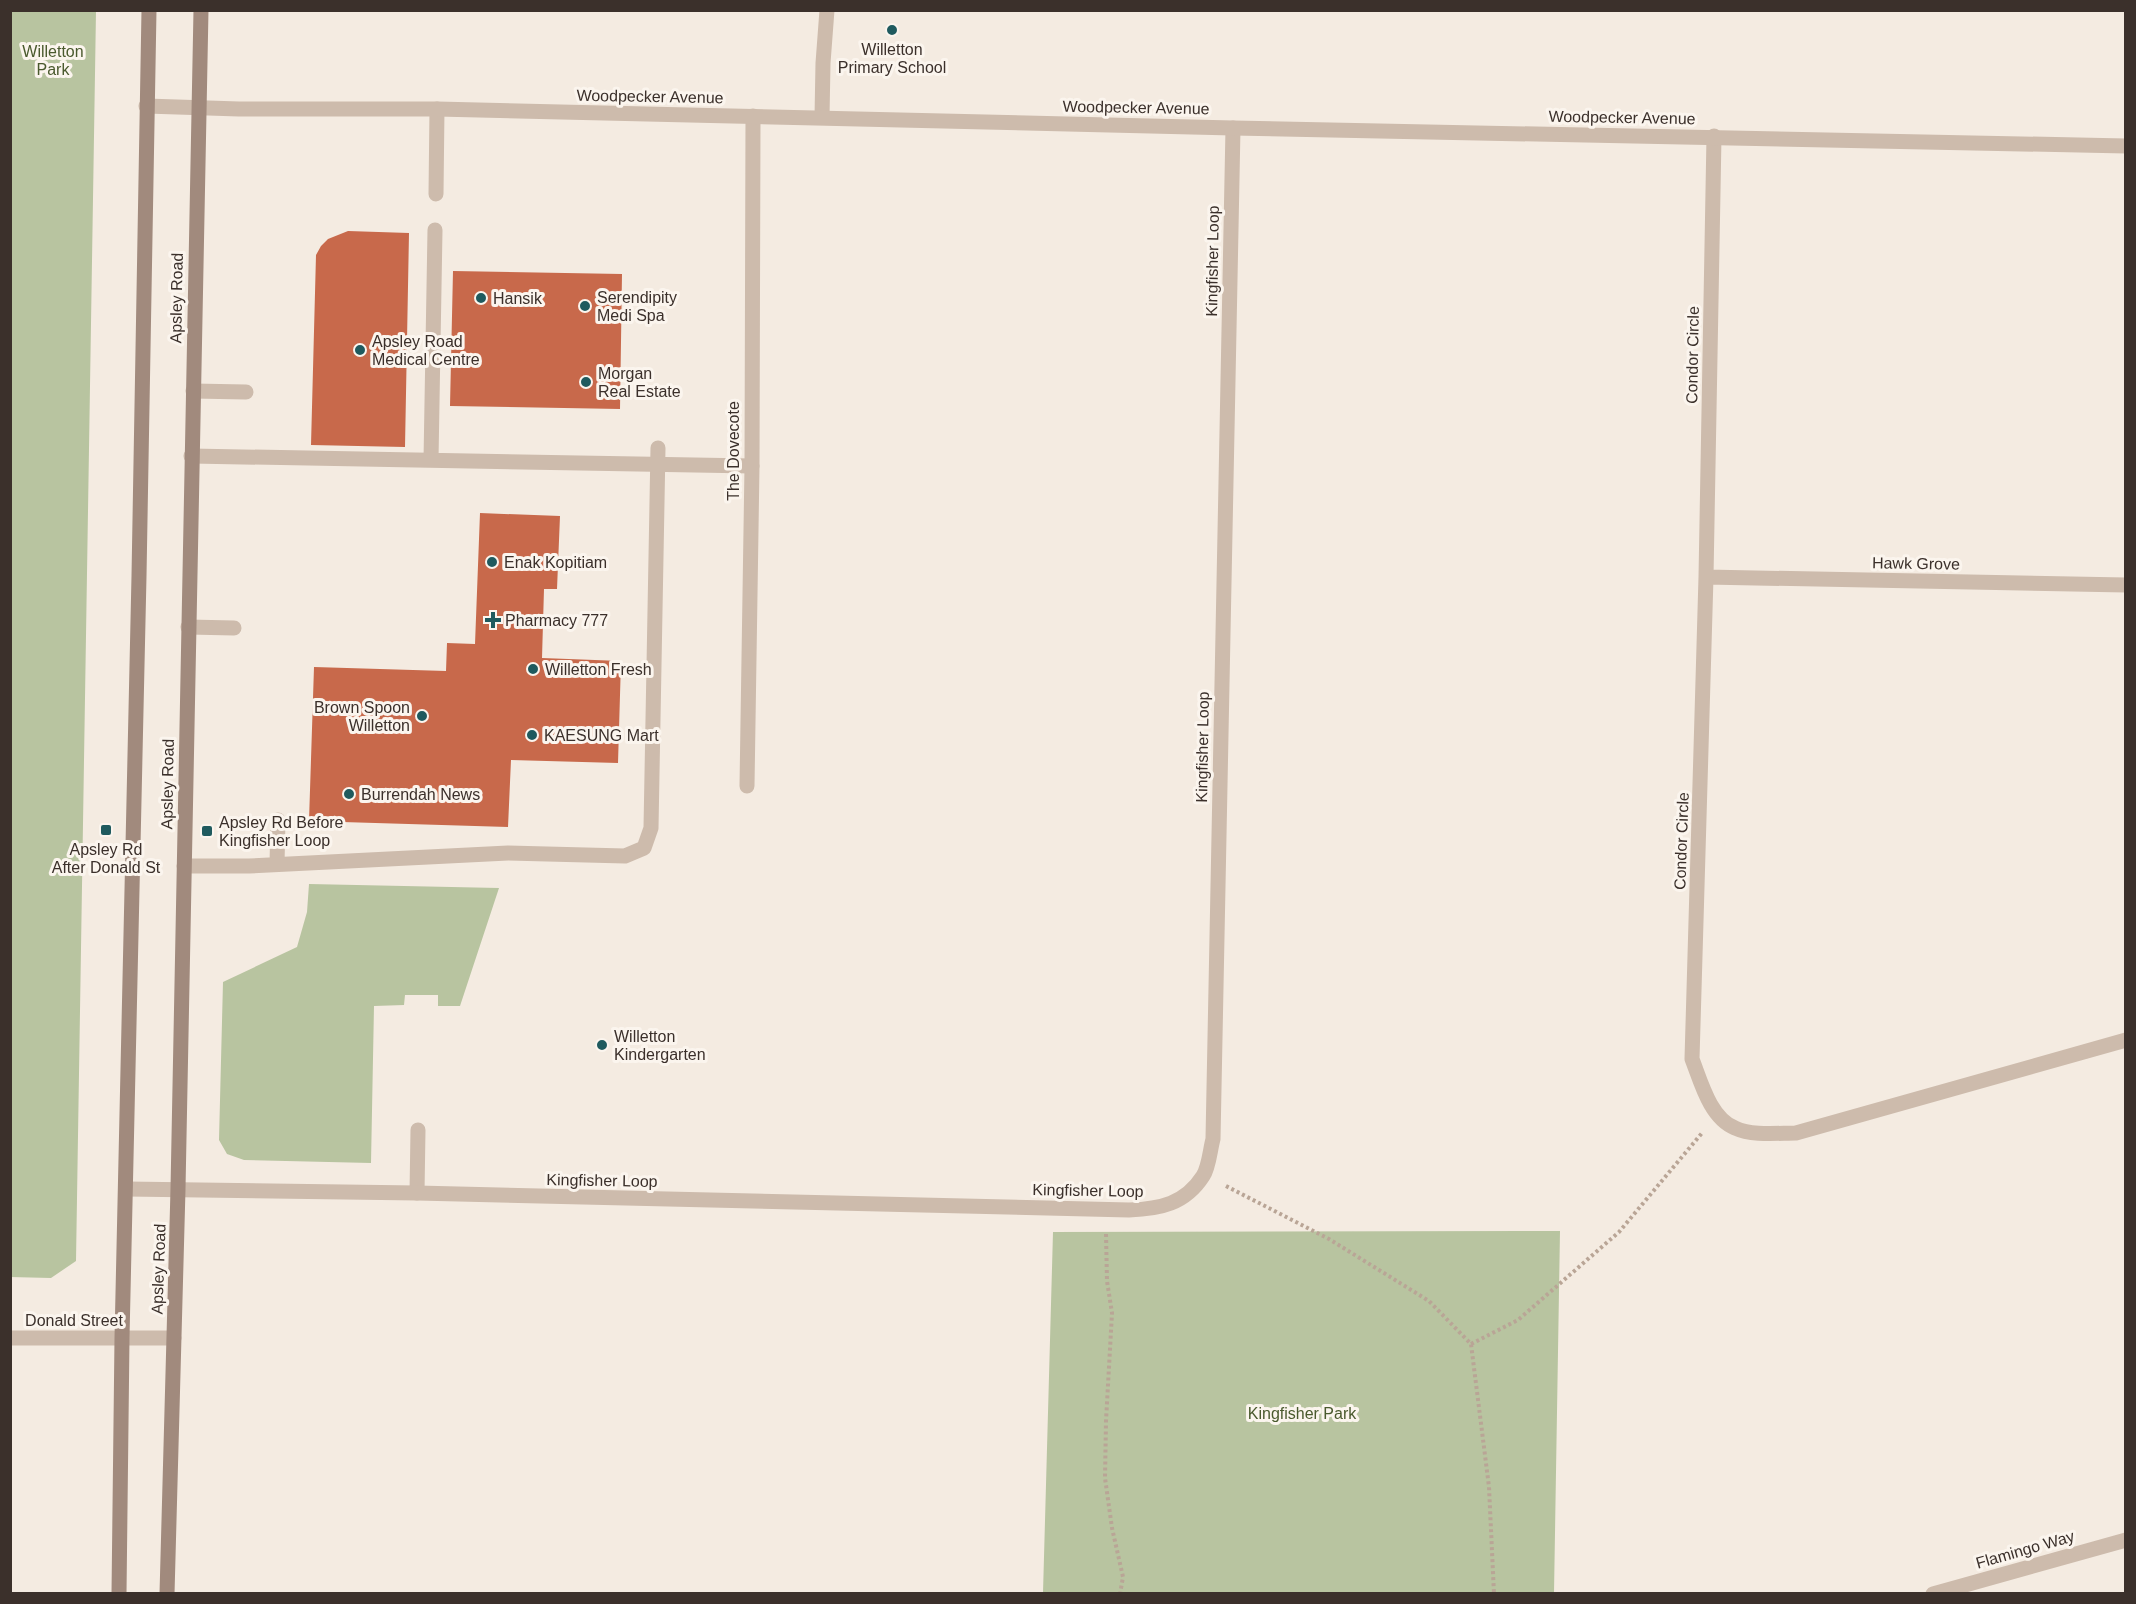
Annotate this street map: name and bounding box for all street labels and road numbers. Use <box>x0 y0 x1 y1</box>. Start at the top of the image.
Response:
street label: Woodpecker Avenue <box>576 87 724 106</box>
street label: Woodpecker Avenue <box>1062 98 1210 117</box>
street label: Woodpecker Avenue <box>1548 108 1696 127</box>
street label: Kingfisher Loop <box>1203 205 1222 317</box>
street label: Apsley Road <box>167 253 186 344</box>
street label: Condor Circle <box>1683 306 1702 404</box>
street label: The Dovecote <box>725 401 742 501</box>
street label: Hawk Grove <box>1872 554 1960 573</box>
street label: Kingfisher Loop <box>1193 691 1212 803</box>
street label: Apsley Road <box>158 739 177 830</box>
street label: Condor Circle <box>1671 792 1692 890</box>
street label: Kingfisher Loop <box>546 1171 658 1190</box>
street label: Kingfisher Loop <box>1032 1181 1144 1200</box>
street label: Apsley Road <box>148 1223 169 1315</box>
street label: Donald Street <box>25 1312 123 1329</box>
street label: Flamingo Way <box>1974 1527 2076 1572</box>

